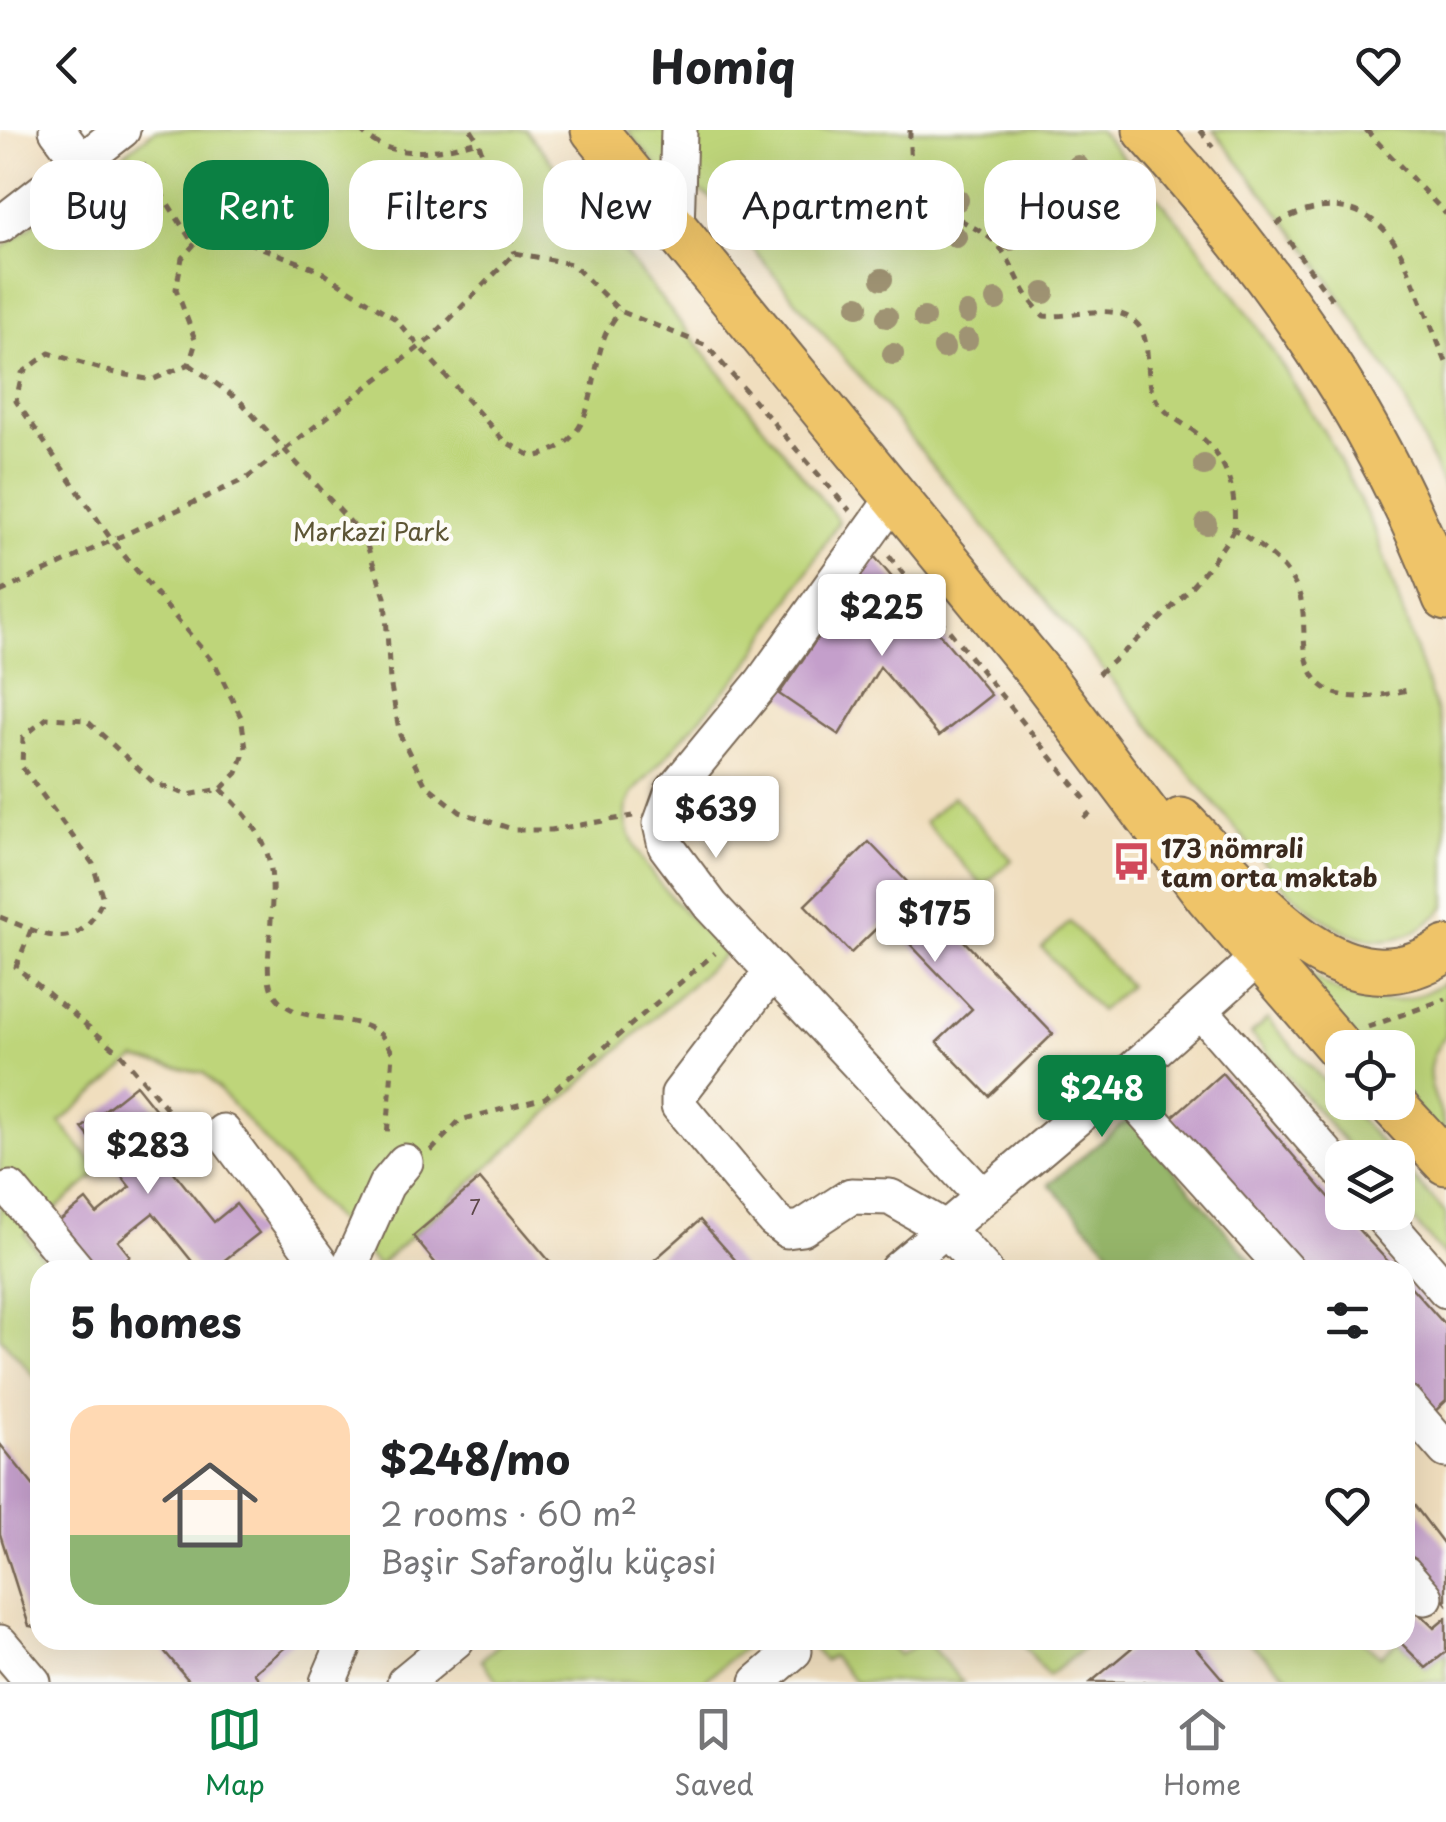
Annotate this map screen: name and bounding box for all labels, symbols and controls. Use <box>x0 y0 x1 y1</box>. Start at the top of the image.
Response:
text: Homiq <box>650 31 796 99</box>
icon: back <box>40 38 95 93</box>
icon: heart <box>1351 38 1406 93</box>
chip: Buy <box>30 160 163 250</box>
chip: Rent <box>183 160 329 250</box>
chip: Filters <box>349 160 523 250</box>
chip: New <box>543 160 687 250</box>
chip: Apartment <box>707 160 964 250</box>
chip: House <box>984 160 1156 250</box>
park label: Mərkəzi Park <box>293 512 449 550</box>
pin: $225 <box>823 574 941 659</box>
text: $225 <box>840 582 924 630</box>
pin: $639 <box>657 776 775 861</box>
text: $639 <box>675 784 757 832</box>
place label: 173 nömrəli tam orta məktəb <box>1161 829 1377 896</box>
bus stop icon: 173 nömrəli tam orta məktəb <box>1110 841 1152 883</box>
pin: $175 <box>876 880 994 965</box>
text: $175 <box>898 888 972 936</box>
map controls <box>1325 1030 1415 1230</box>
button: locate <box>1325 1030 1415 1120</box>
pin: $248 <box>1043 1055 1161 1140</box>
text: $248 <box>1060 1063 1144 1111</box>
pin: $283 <box>89 1112 207 1197</box>
text: $283 <box>106 1120 190 1168</box>
button: layers <box>1325 1140 1415 1230</box>
house number: 7 <box>469 1192 481 1222</box>
text: 5 homes <box>70 1289 242 1352</box>
icon: filters <box>1320 1293 1375 1348</box>
text: $248/mo <box>380 1426 570 1489</box>
icon: home <box>150 1445 270 1565</box>
icon: heart <box>1320 1478 1375 1533</box>
text: 2 rooms · 60 m² <box>380 1489 637 1537</box>
text: Bəşir Səfəroğlu küçəsi <box>380 1537 716 1585</box>
tab: Map <box>205 1702 265 1805</box>
tab: Saved <box>674 1702 754 1805</box>
tab: Home <box>1163 1702 1241 1805</box>

